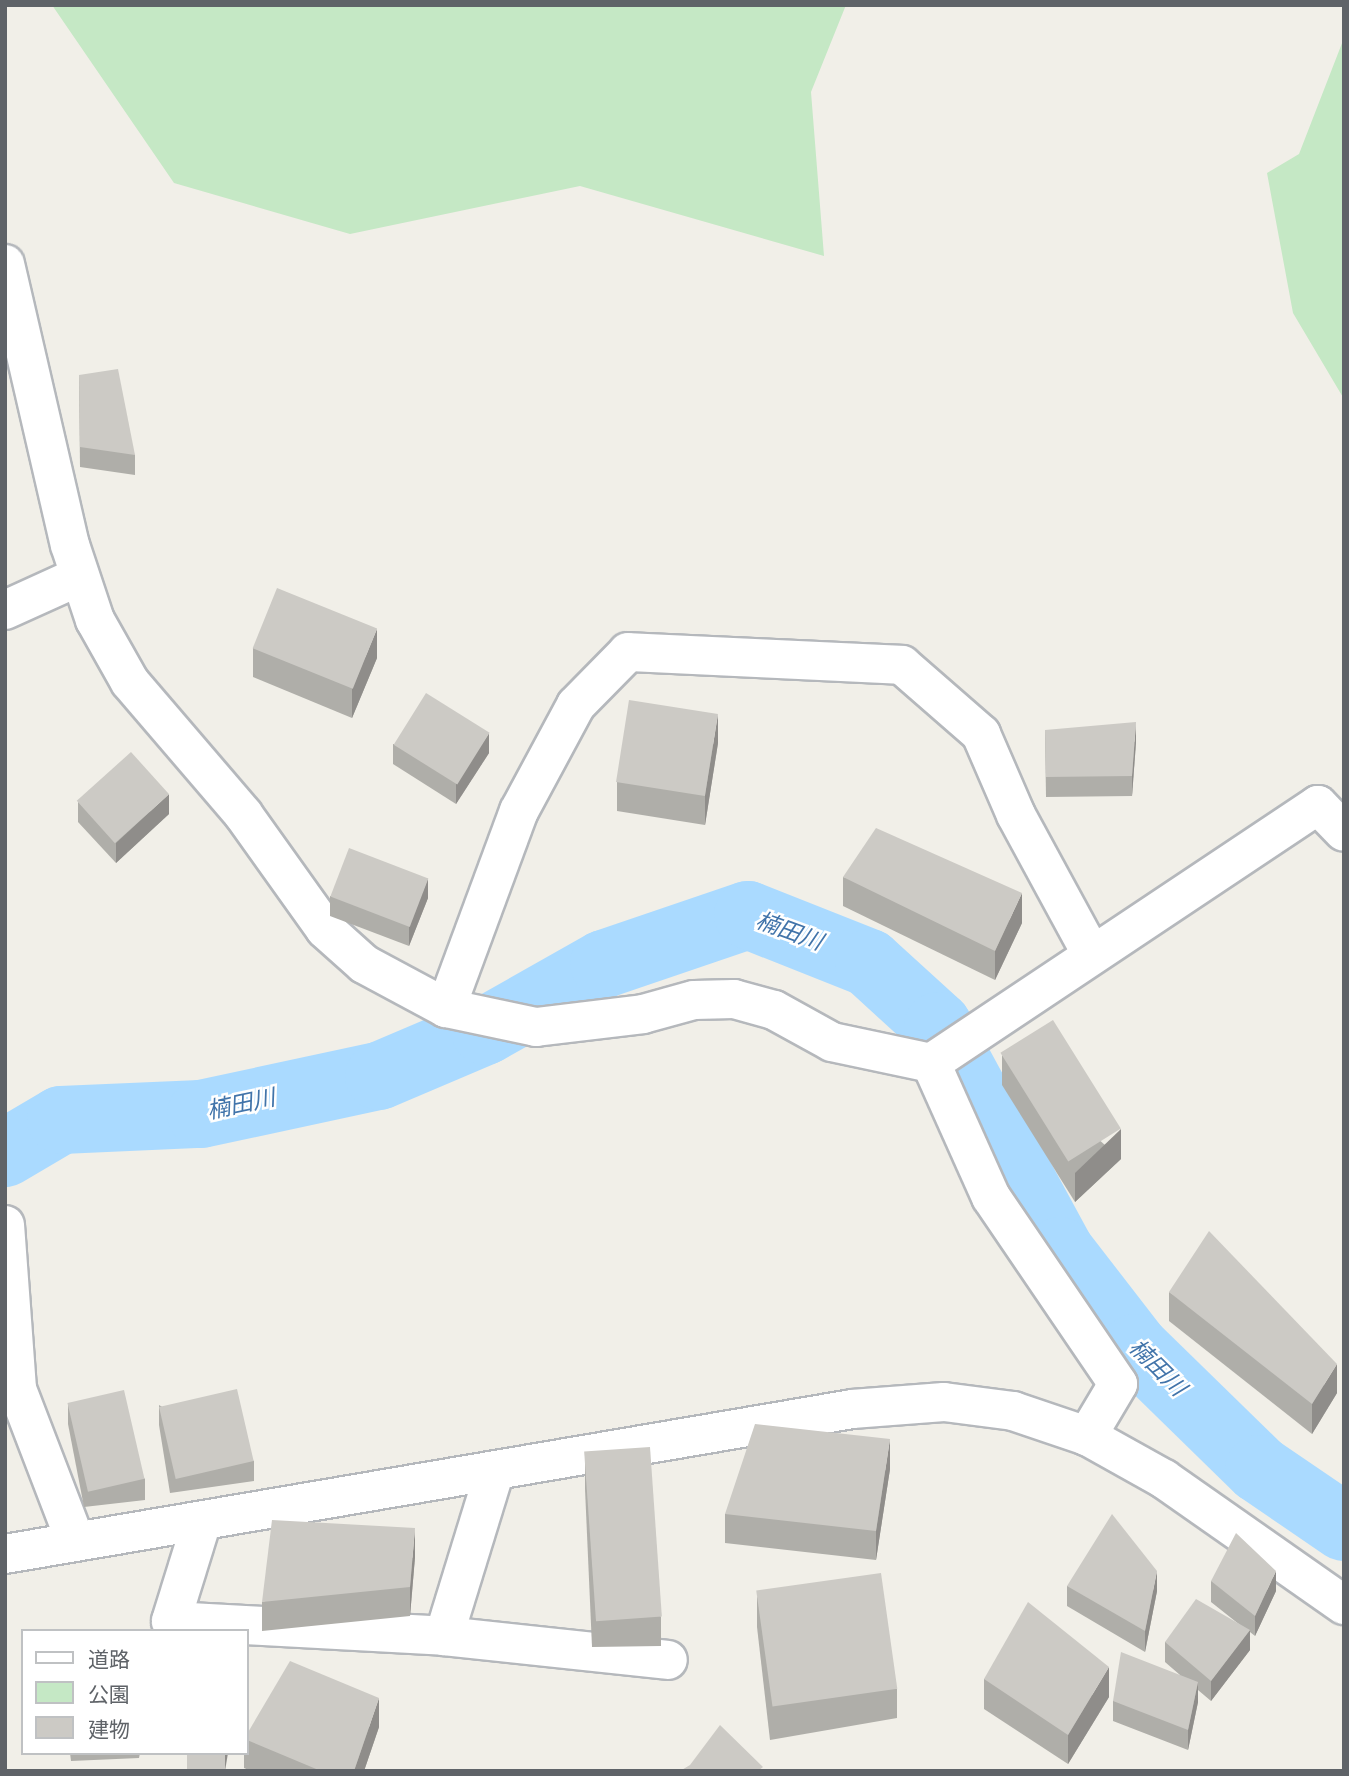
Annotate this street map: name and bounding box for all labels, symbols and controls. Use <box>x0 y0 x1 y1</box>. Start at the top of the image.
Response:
water label: 楠田川 <box>752 907 826 957</box>
water label: 楠田川 <box>204 1084 278 1126</box>
water label: 楠田川 <box>1123 1334 1191 1402</box>
legend <box>21 1629 248 1755</box>
text: 道路 <box>88 1648 130 1672</box>
text: 公園 <box>88 1683 130 1707</box>
text: 建物 <box>88 1718 130 1742</box>

